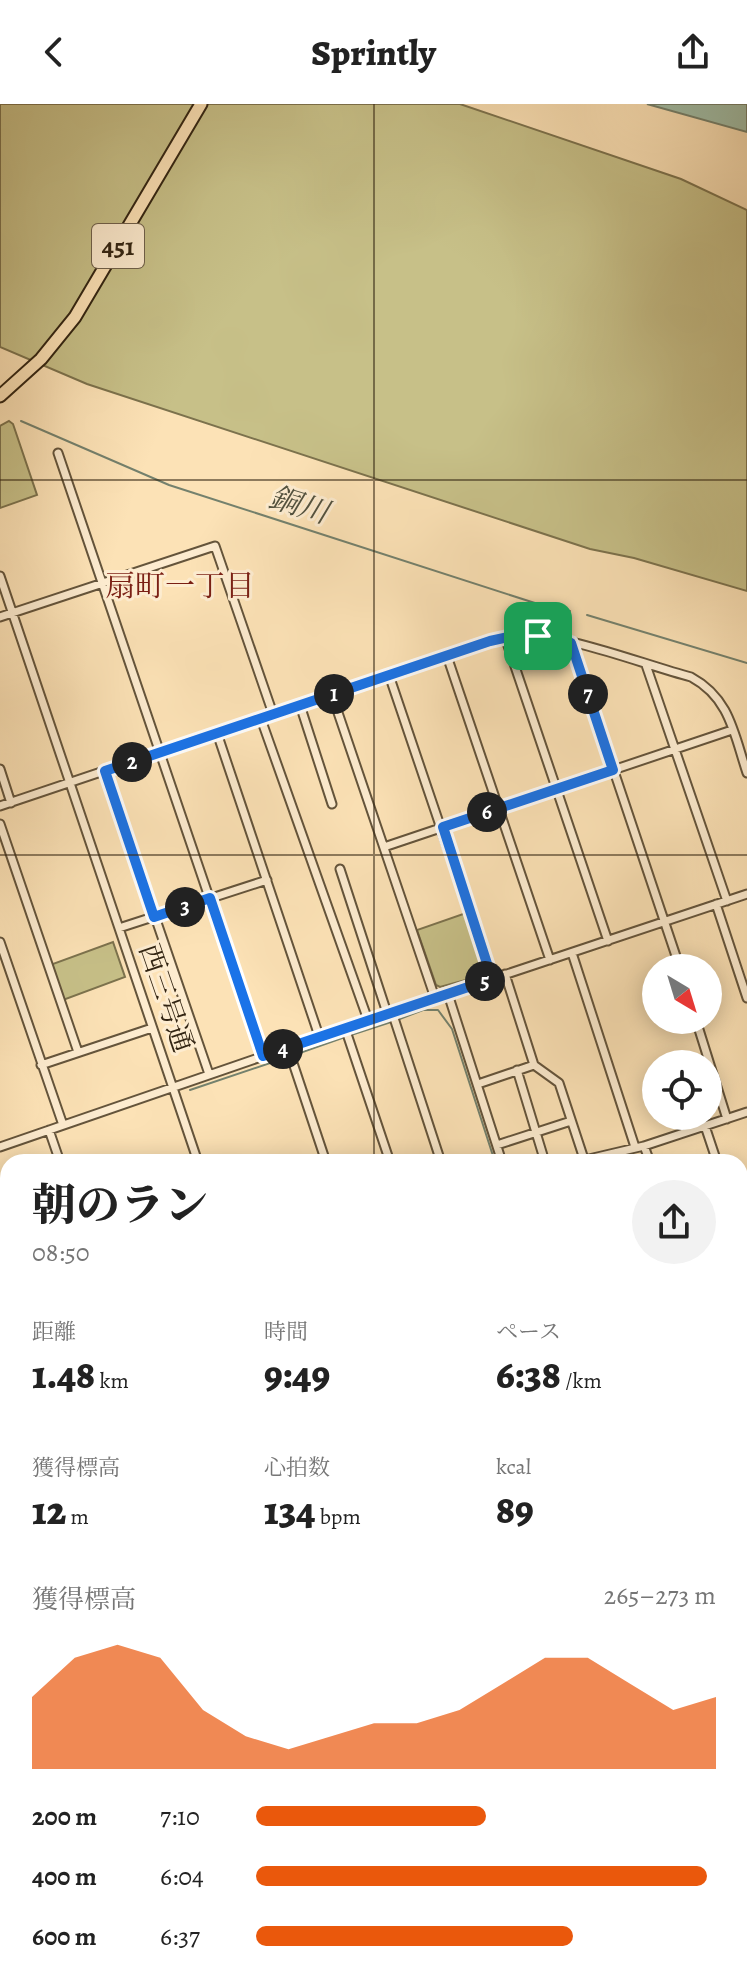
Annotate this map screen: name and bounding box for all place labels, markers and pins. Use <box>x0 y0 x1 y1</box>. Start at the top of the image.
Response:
pin <box>504 602 572 670</box>
pin: 1 <box>314 674 354 714</box>
pin: 7 <box>568 674 608 714</box>
pin: 2 <box>112 742 152 782</box>
pin: 6 <box>467 792 507 832</box>
pin: 3 <box>165 887 205 927</box>
pin: 5 <box>465 961 505 1001</box>
pin: 4 <box>263 1029 303 1069</box>

